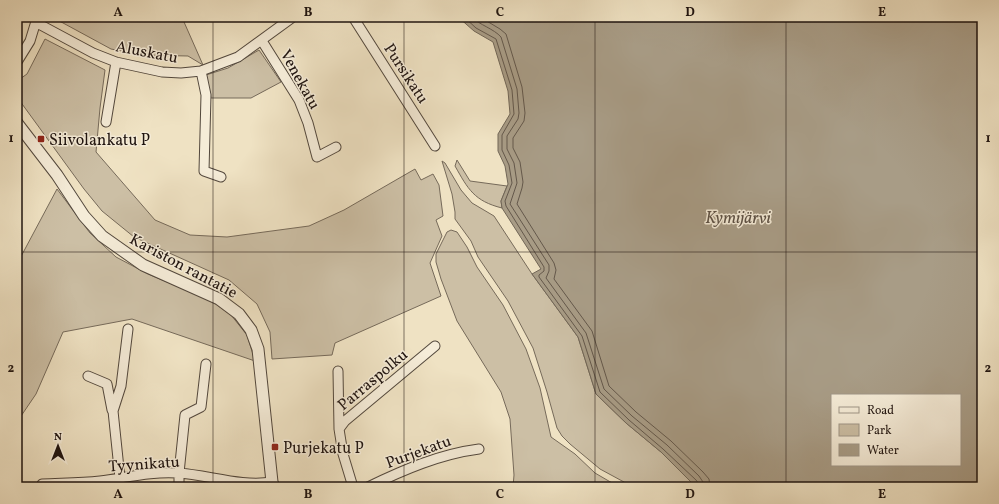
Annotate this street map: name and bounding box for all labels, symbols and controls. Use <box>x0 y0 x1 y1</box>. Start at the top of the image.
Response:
text: A <box>113 4 123 22</box>
text: B <box>304 4 313 22</box>
text: C <box>496 4 504 22</box>
text: D <box>685 4 695 22</box>
text: E <box>878 4 886 22</box>
street label: Aluskatu <box>114 36 180 70</box>
street label: Pursikatu <box>378 40 433 109</box>
street label: Venekatu <box>274 46 325 114</box>
text: 1 <box>8 130 14 148</box>
place label: Siivolankatu P <box>49 130 150 152</box>
text: 1 <box>985 130 991 148</box>
marker: Siivolankatu P <box>36 134 46 144</box>
water label: Kymijärvi <box>705 207 772 230</box>
street label: Kariston rantatie <box>125 229 241 305</box>
street label: Parraspolku <box>333 345 413 416</box>
text: 2 <box>8 360 15 378</box>
text: 2 <box>985 360 992 378</box>
legend <box>831 394 961 466</box>
text: Road <box>867 403 894 419</box>
text: Park <box>867 423 892 439</box>
north arrow <box>38 426 78 466</box>
text: N <box>54 430 62 445</box>
street label: Purjekatu <box>383 431 455 475</box>
place label: Purjekatu P <box>283 438 364 460</box>
marker: Purjekatu P <box>270 442 280 452</box>
text: Water <box>867 443 899 459</box>
street label: Tyynikatu <box>108 452 180 478</box>
text: A <box>113 486 123 504</box>
text: B <box>304 486 313 504</box>
text: C <box>496 486 504 504</box>
text: D <box>685 486 695 504</box>
text: E <box>878 486 886 504</box>

